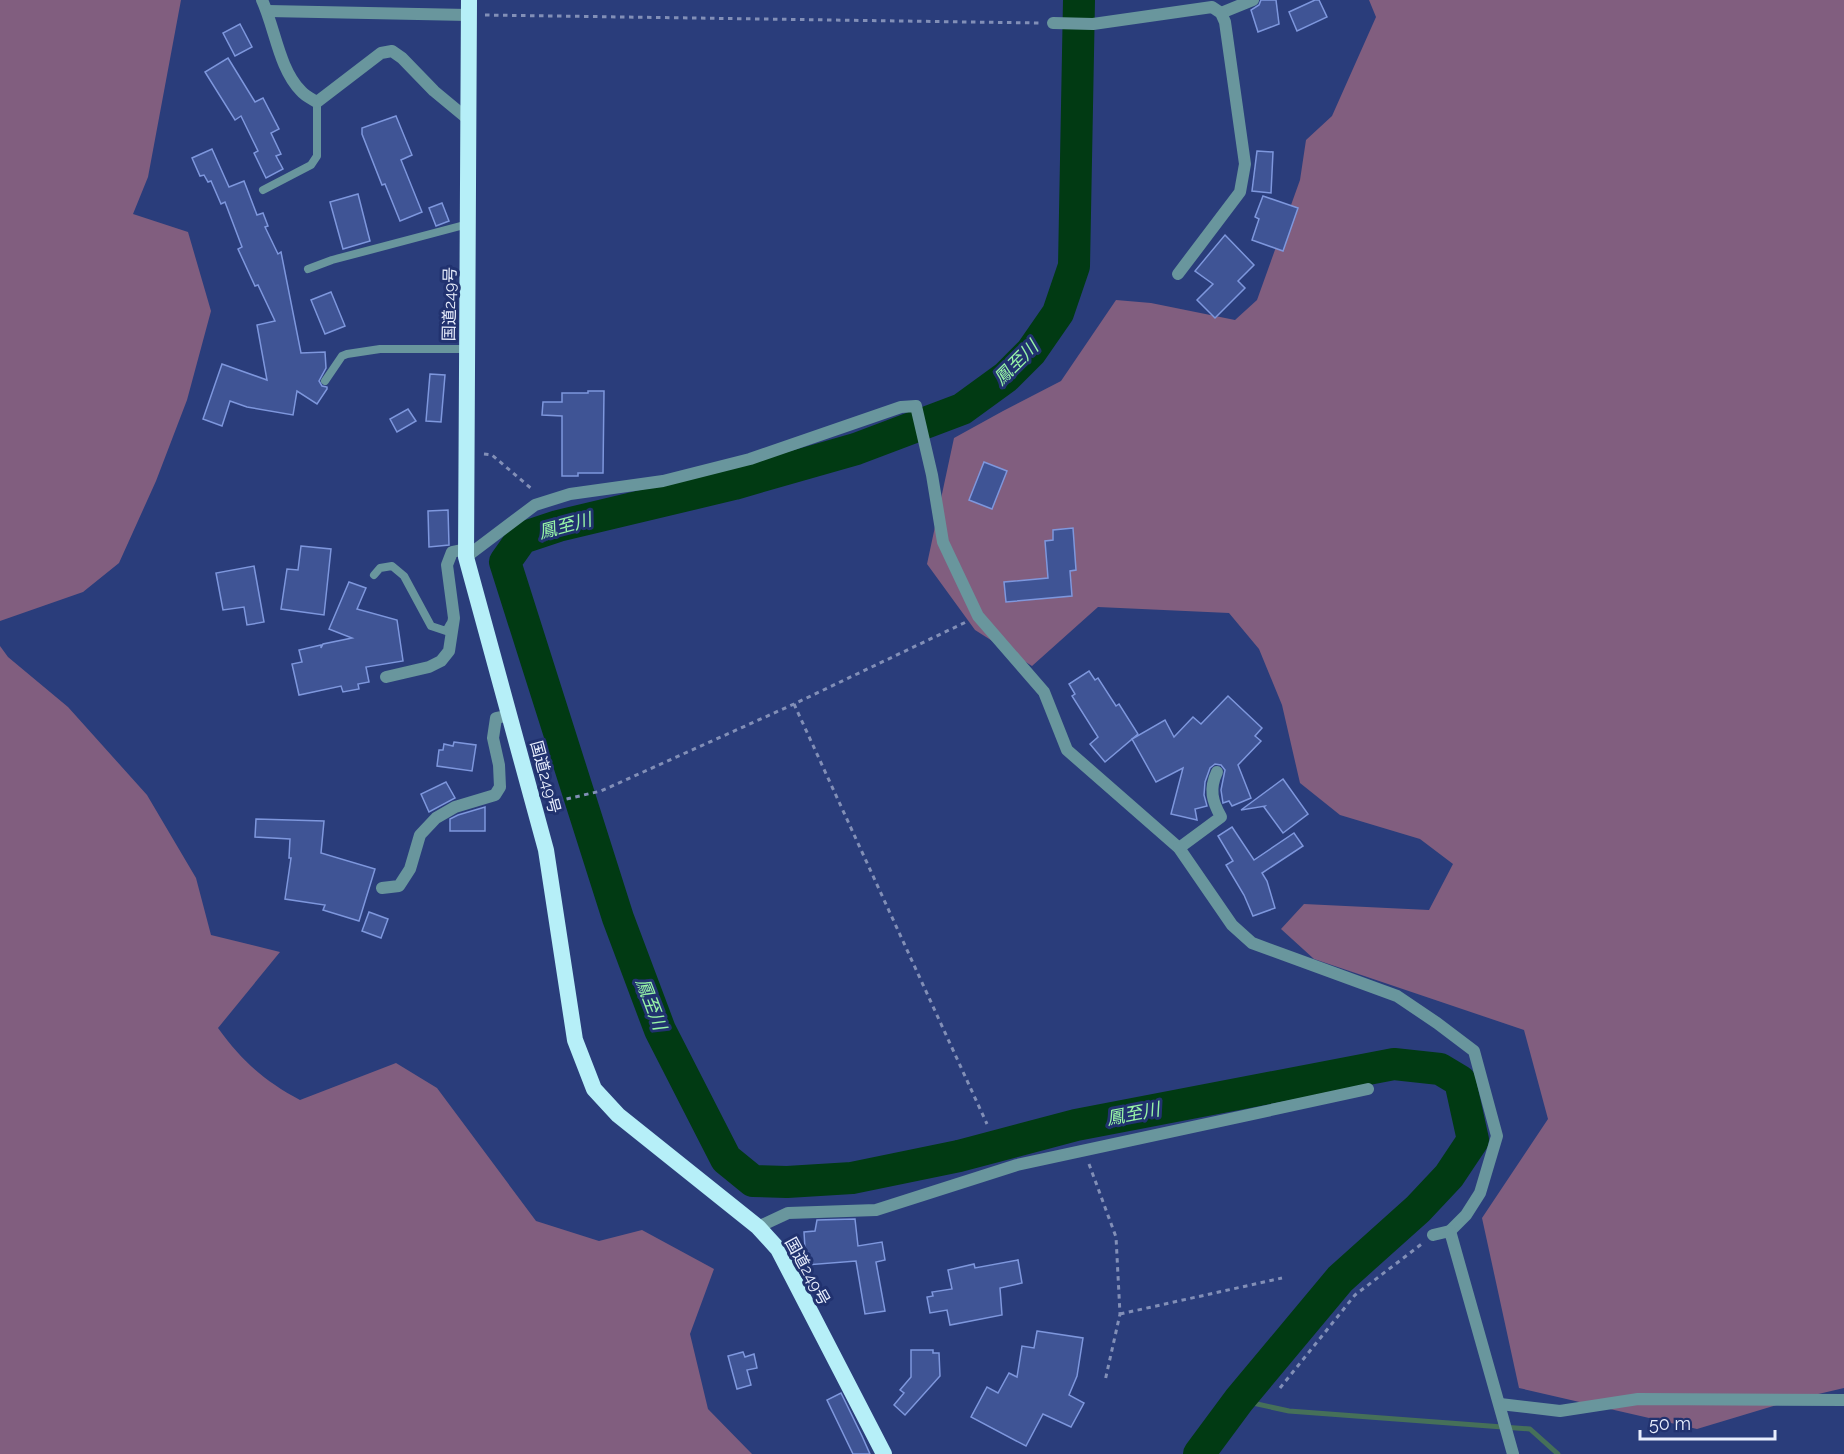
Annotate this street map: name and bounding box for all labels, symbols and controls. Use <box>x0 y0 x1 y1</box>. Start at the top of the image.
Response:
street label: 国道249号 <box>439 267 460 341</box>
water label: 鳳至川 <box>989 335 1044 389</box>
water label: 鳳至川 <box>536 508 596 543</box>
street label: 国道249号 <box>527 739 564 816</box>
water label: 鳳至川 <box>632 975 672 1035</box>
water label: 鳳至川 <box>1104 1098 1163 1129</box>
street label: 国道249号 <box>781 1234 834 1308</box>
scale bar <box>1640 1403 1775 1441</box>
text: 50 m <box>1649 1413 1691 1434</box>

